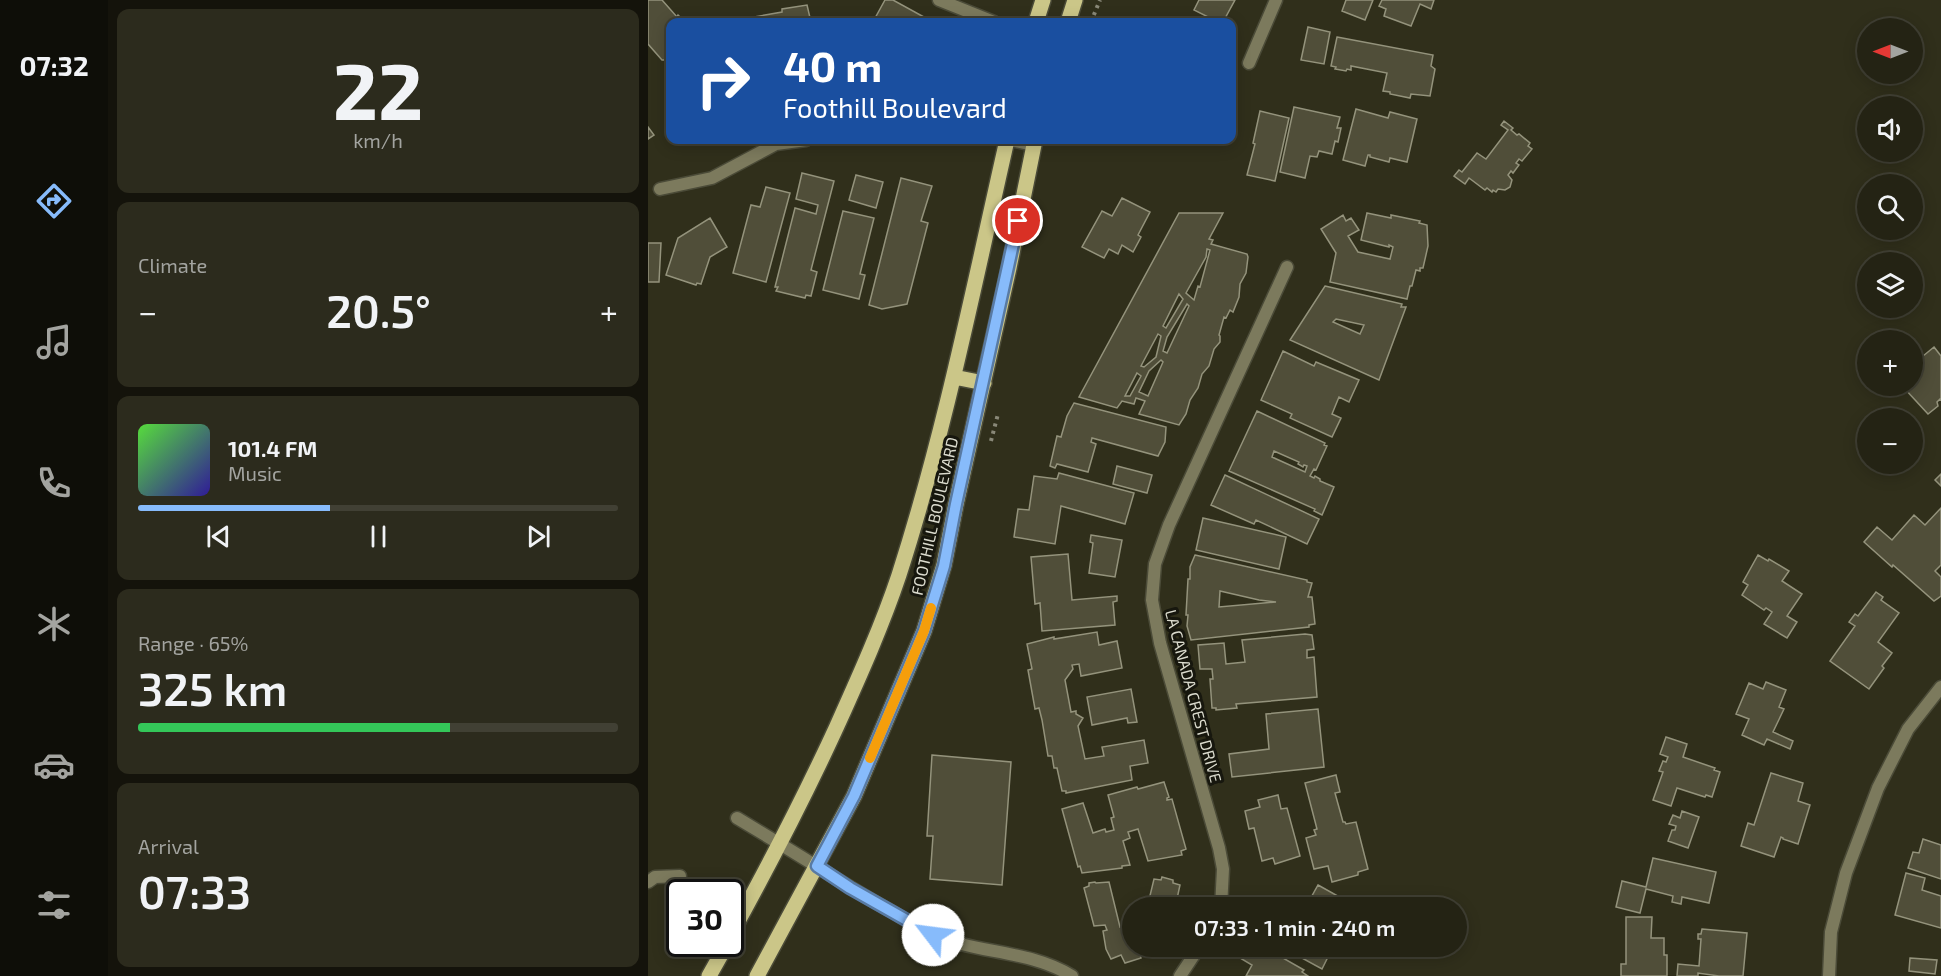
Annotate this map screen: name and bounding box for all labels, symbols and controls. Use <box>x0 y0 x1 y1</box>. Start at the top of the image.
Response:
north arrow <box>1857 18 1923 84</box>
map controls <box>1857 18 1923 474</box>
text: 40 m <box>783 40 882 90</box>
text: 22 <box>333 42 423 136</box>
icon: right <box>684 42 762 120</box>
text: 07:32 <box>19 49 89 81</box>
text: Foothill Boulevard <box>783 91 1007 123</box>
button: sound <box>1857 96 1923 162</box>
text: km/h <box>353 128 403 152</box>
button: search <box>1857 174 1923 240</box>
icon: directions <box>33 180 75 222</box>
pin <box>992 195 1043 246</box>
icon: arrive <box>1001 204 1034 237</box>
button: layers <box>1857 252 1923 318</box>
text: Climate <box>138 253 207 277</box>
text: 20.5° <box>326 283 431 337</box>
text: − <box>138 291 157 331</box>
text: + <box>600 291 618 331</box>
icon: music <box>33 321 75 363</box>
button: + <box>1857 330 1923 396</box>
button: − <box>1857 408 1923 474</box>
text: 101.4 FM <box>228 435 317 461</box>
street label: FOOTHILL BOULEVARD <box>907 435 961 597</box>
text: Music <box>228 461 282 485</box>
icon: phone <box>33 462 75 504</box>
icon: previous <box>202 520 235 553</box>
icon: pause <box>362 520 395 553</box>
icon: next <box>522 520 555 553</box>
icon: climate <box>33 603 75 645</box>
street label: LA CANADA CREST DRIVE <box>1162 607 1226 785</box>
text: Range · 65% <box>138 631 248 655</box>
text: 325 km <box>138 661 287 715</box>
icon: car <box>33 744 75 786</box>
text: Arrival <box>138 834 199 858</box>
text: 07:33 <box>138 864 251 918</box>
speed limit sign: 30 <box>666 879 744 957</box>
icon: filters <box>33 884 75 926</box>
position arrow <box>901 903 965 967</box>
text: 07:33 · 1 min · 240 m <box>1194 914 1395 940</box>

